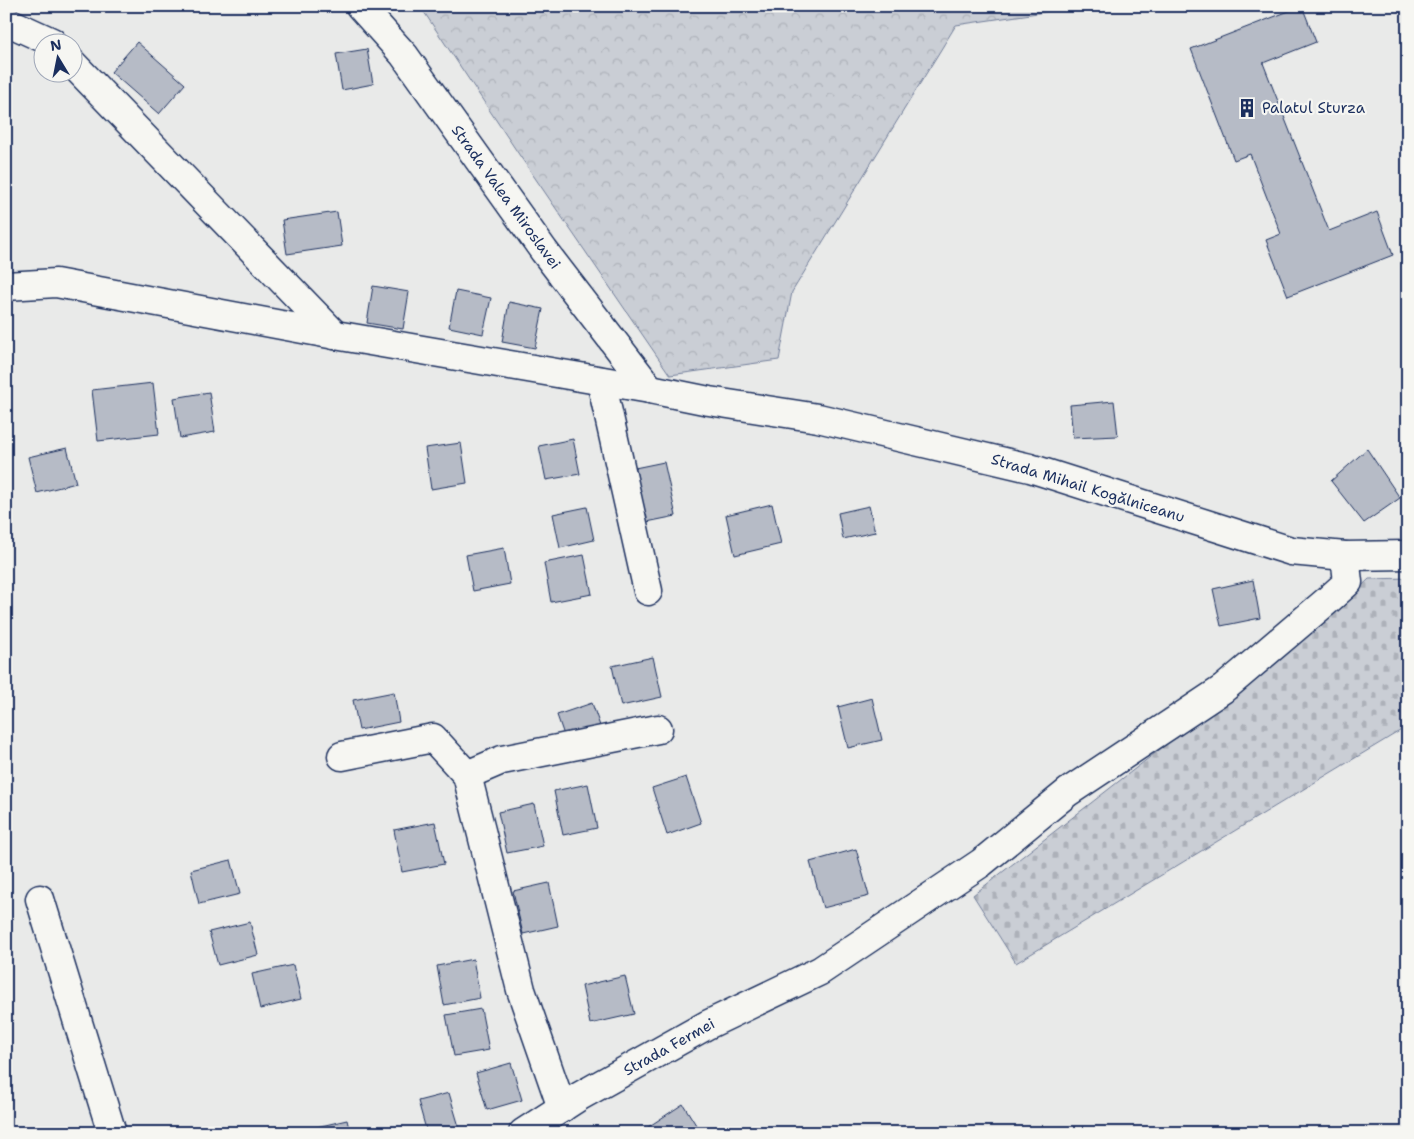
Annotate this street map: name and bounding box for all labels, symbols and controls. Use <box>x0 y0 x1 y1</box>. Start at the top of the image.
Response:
north arrow <box>32 32 82 82</box>
text: N <box>49 35 63 55</box>
building icon: Palatul Sturza <box>1236 97 1258 119</box>
place label: Palatul Sturza <box>1262 98 1366 118</box>
street label: Strada Valea Miroslavei <box>447 121 565 273</box>
street label: Strada Mihail Kogălniceanu <box>989 449 1187 527</box>
street label: Strada Fermei <box>620 1014 718 1080</box>

